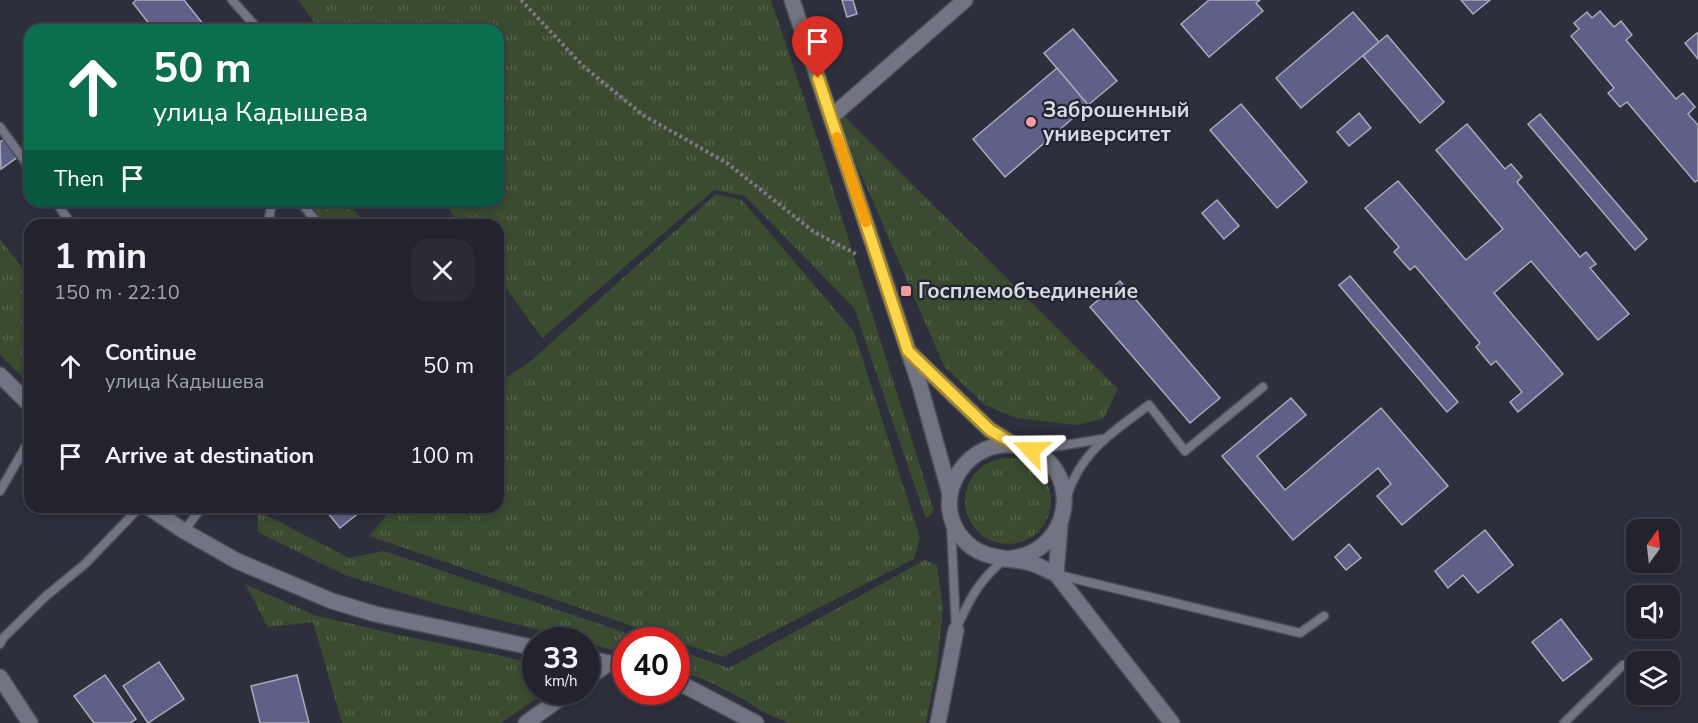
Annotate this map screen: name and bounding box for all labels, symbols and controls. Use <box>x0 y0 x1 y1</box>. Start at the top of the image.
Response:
pin <box>792 16 843 78</box>
icon: arrive <box>801 25 834 58</box>
text: 50 m <box>153 40 252 97</box>
icon: ahead <box>54 48 132 126</box>
text: улица Кадышева <box>153 94 368 131</box>
place label: Заброшенный университет <box>1043 96 1189 148</box>
marker: Заброшенный университет <box>1024 115 1038 129</box>
icon: arrive <box>116 162 149 195</box>
text: Then <box>54 164 104 194</box>
text: 1 min <box>54 232 147 281</box>
button: close <box>411 239 474 302</box>
place label: Госплемобъединение <box>918 277 1138 305</box>
text: 150 m · 22:10 <box>54 279 180 306</box>
marker: Госплемобъединение <box>899 284 913 298</box>
text: Continue <box>105 338 196 368</box>
icon: ahead <box>54 350 87 383</box>
text: 50 m <box>423 351 474 381</box>
text: улица Кадышева <box>105 368 265 395</box>
position arrow <box>999 418 1063 482</box>
icon: arrive <box>54 440 87 473</box>
text: Arrive at destination <box>105 441 314 471</box>
text: 100 m <box>410 441 474 471</box>
north arrow <box>1626 519 1680 573</box>
map controls <box>1626 519 1680 705</box>
button: sound <box>1626 585 1680 639</box>
speed limit sign: 40 <box>612 627 690 705</box>
text: 33 <box>543 638 579 679</box>
button: layers <box>1626 651 1680 705</box>
text: km/h <box>544 671 578 691</box>

